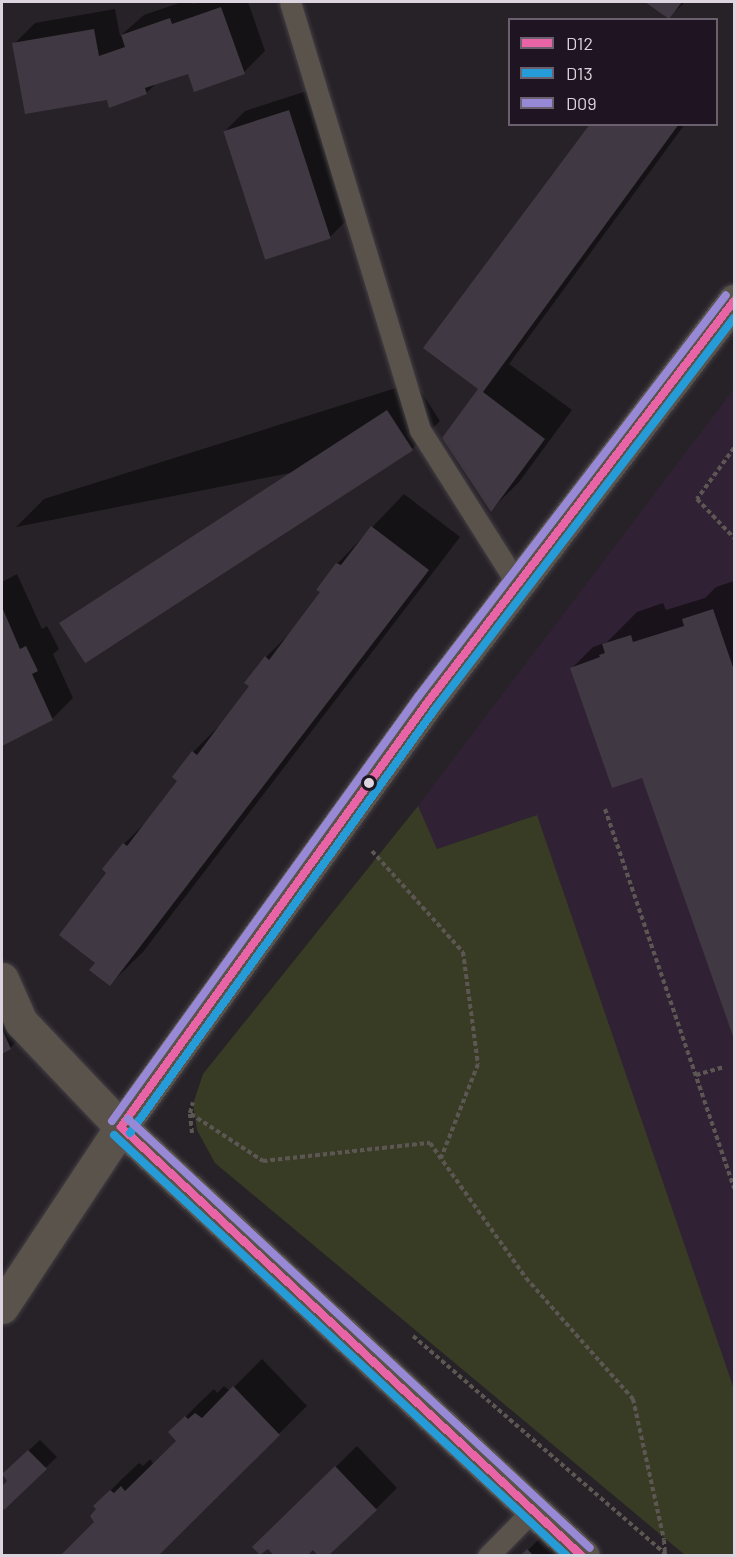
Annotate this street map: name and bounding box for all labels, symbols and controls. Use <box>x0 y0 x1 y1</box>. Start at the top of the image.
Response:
legend <box>508 18 718 126</box>
text: D12 <box>566 32 593 54</box>
text: D13 <box>566 62 593 84</box>
text: D09 <box>566 92 597 114</box>
unlabelled marker <box>363 777 375 789</box>

